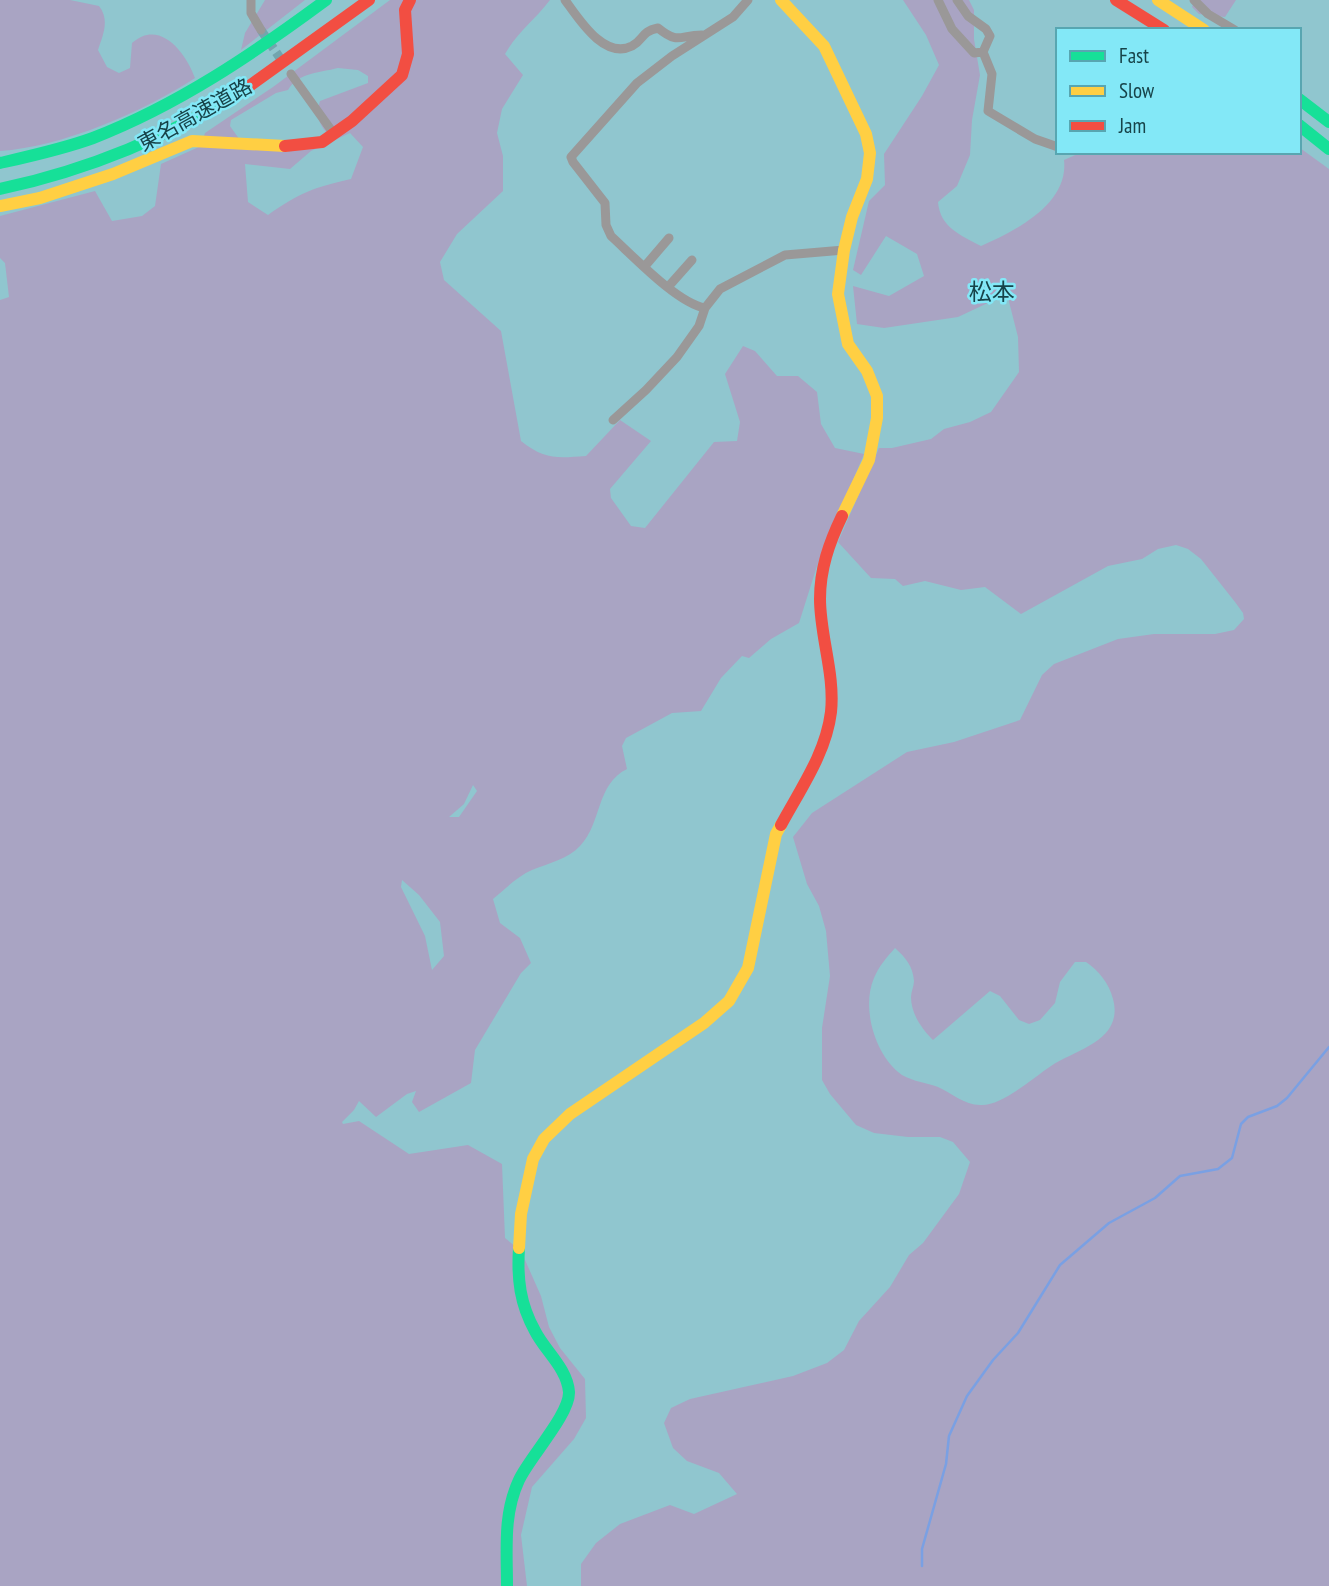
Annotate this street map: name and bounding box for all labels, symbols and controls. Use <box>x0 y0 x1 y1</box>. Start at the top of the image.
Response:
legend <box>1056 28 1301 154</box>
text: Fast <box>1119 42 1149 69</box>
street label: 東名高速道路 <box>133 72 256 157</box>
text: Slow <box>1119 77 1155 104</box>
text: Jam <box>1118 112 1146 139</box>
district label: 松本 <box>969 277 1015 306</box>

